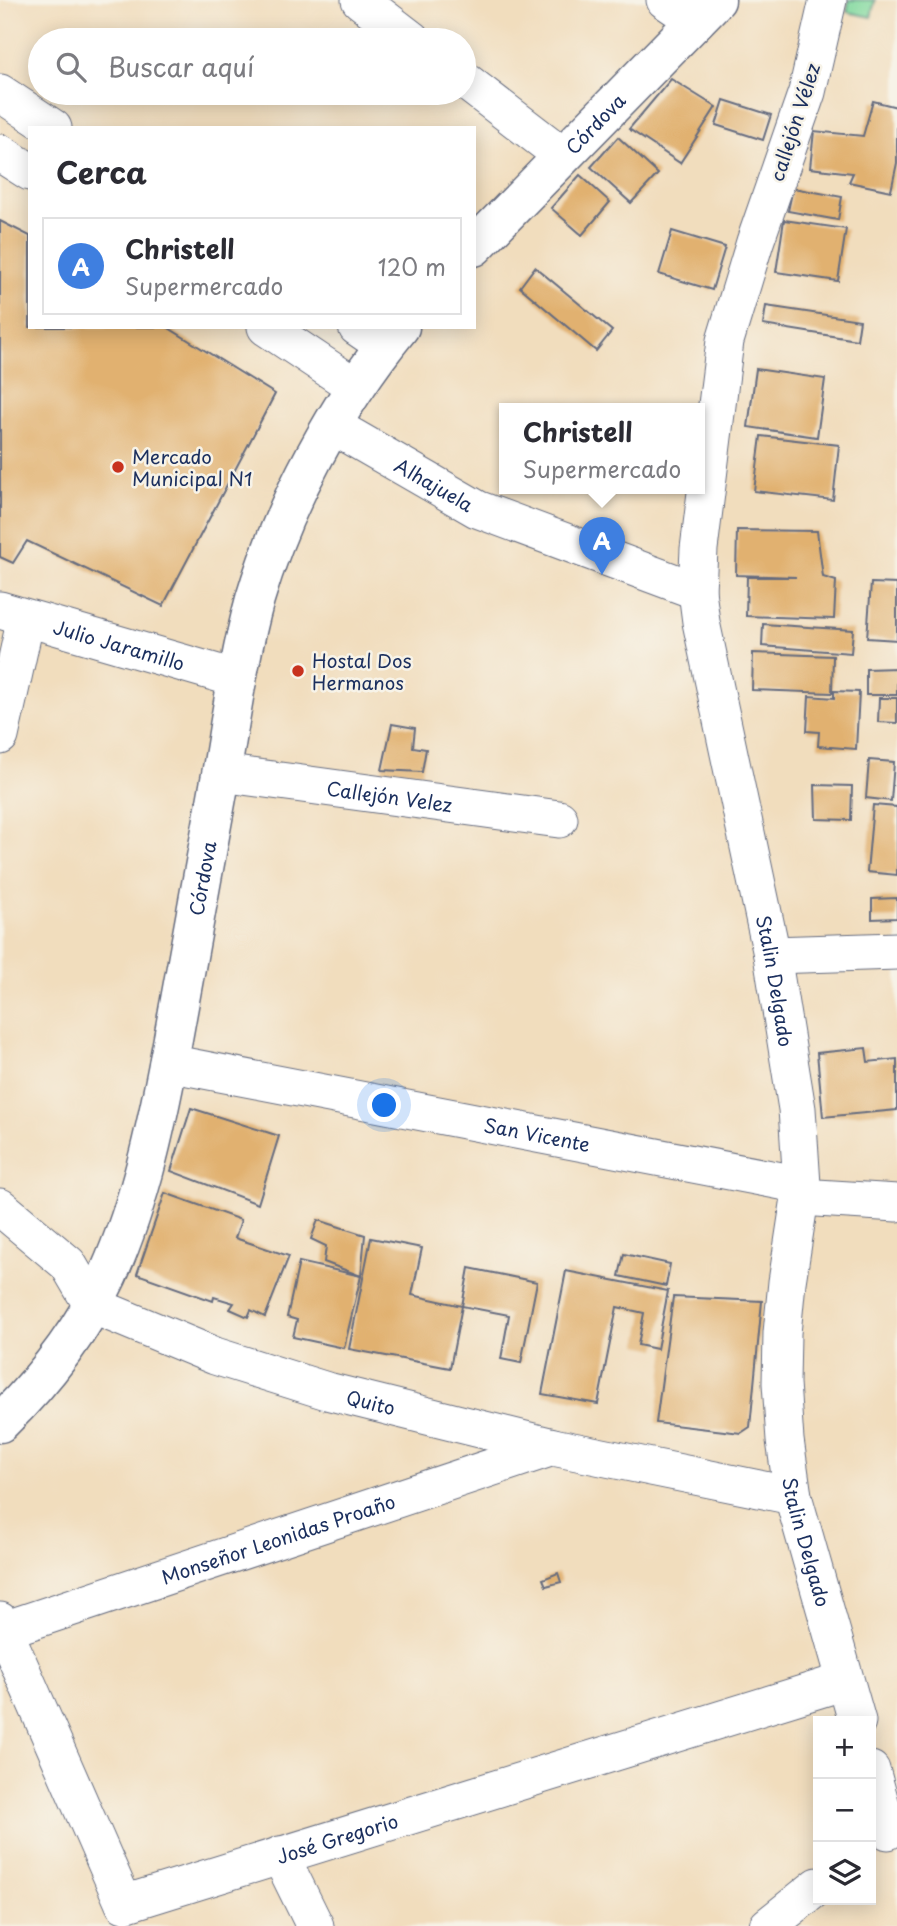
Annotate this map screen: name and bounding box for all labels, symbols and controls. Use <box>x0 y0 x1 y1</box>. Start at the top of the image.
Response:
search box <box>28 28 476 105</box>
text: Buscar aquí <box>108 47 254 86</box>
icon: search <box>52 48 90 86</box>
street label: callejón Vélez <box>762 60 826 184</box>
street label: Córdova <box>559 86 632 160</box>
text: Cerca <box>56 149 147 194</box>
text: Christell <box>125 229 235 268</box>
text: A <box>72 249 90 284</box>
text: 120 m <box>378 249 446 284</box>
text: Supermercado <box>125 268 283 303</box>
popup <box>499 403 705 494</box>
text: Christell <box>523 412 632 451</box>
place label: Mercado Municipal N1 <box>132 442 253 492</box>
street label: Alhajuela <box>390 451 479 518</box>
text: Supermercado <box>523 451 681 486</box>
marker: Mercado Municipal N1 <box>110 459 126 475</box>
pin: A <box>579 517 625 575</box>
street label: Julio Jaramillo <box>50 612 188 677</box>
place label: Hostal Dos Hermanos <box>312 646 412 696</box>
marker: Hostal Dos Hermanos <box>290 663 306 679</box>
street label: Callejón Velez <box>325 774 454 818</box>
street label: Córdova <box>181 838 223 918</box>
street label: Stalin Delgado <box>750 912 801 1049</box>
your location <box>367 1088 401 1122</box>
street label: San Vicente <box>482 1110 593 1158</box>
street label: Quito <box>344 1382 398 1421</box>
street label: Stalin Delgado <box>776 1475 838 1610</box>
street label: Monseñor Leonidas Proaño <box>158 1487 399 1591</box>
map controls <box>813 1716 876 1905</box>
button: + <box>813 1716 876 1779</box>
button: − <box>813 1779 876 1842</box>
street label: José Gregorio <box>273 1806 401 1870</box>
button: layers <box>813 1842 876 1905</box>

